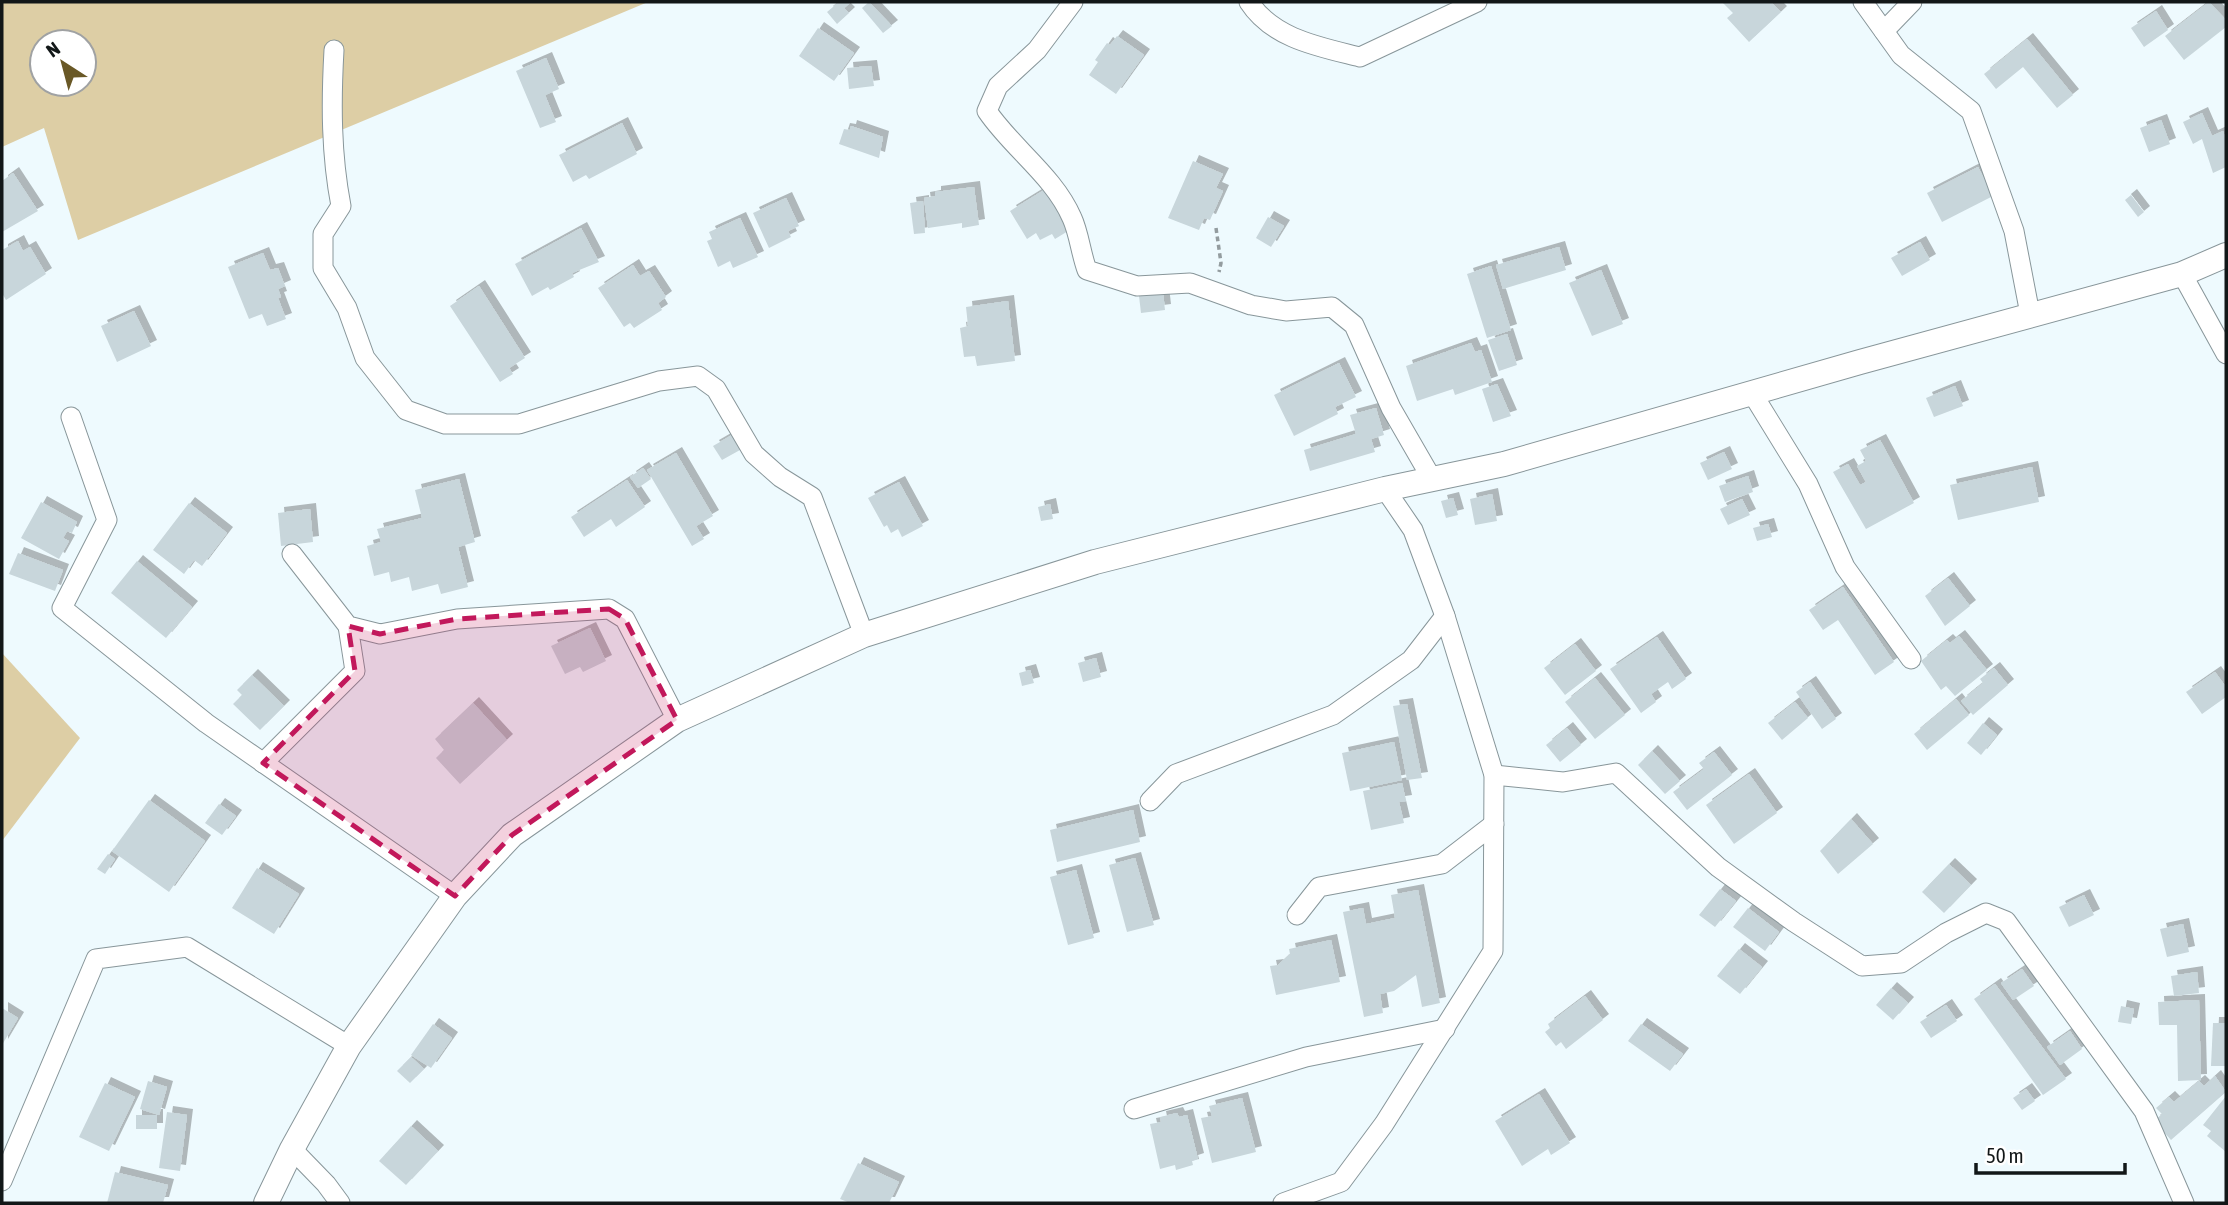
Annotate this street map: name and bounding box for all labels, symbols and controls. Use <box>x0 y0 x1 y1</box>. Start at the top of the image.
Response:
north arrow <box>28 28 98 98</box>
text: N <box>42 37 64 61</box>
scale bar <box>1976 1132 2125 1176</box>
text: 50 m <box>1986 1143 2024 1167</box>

